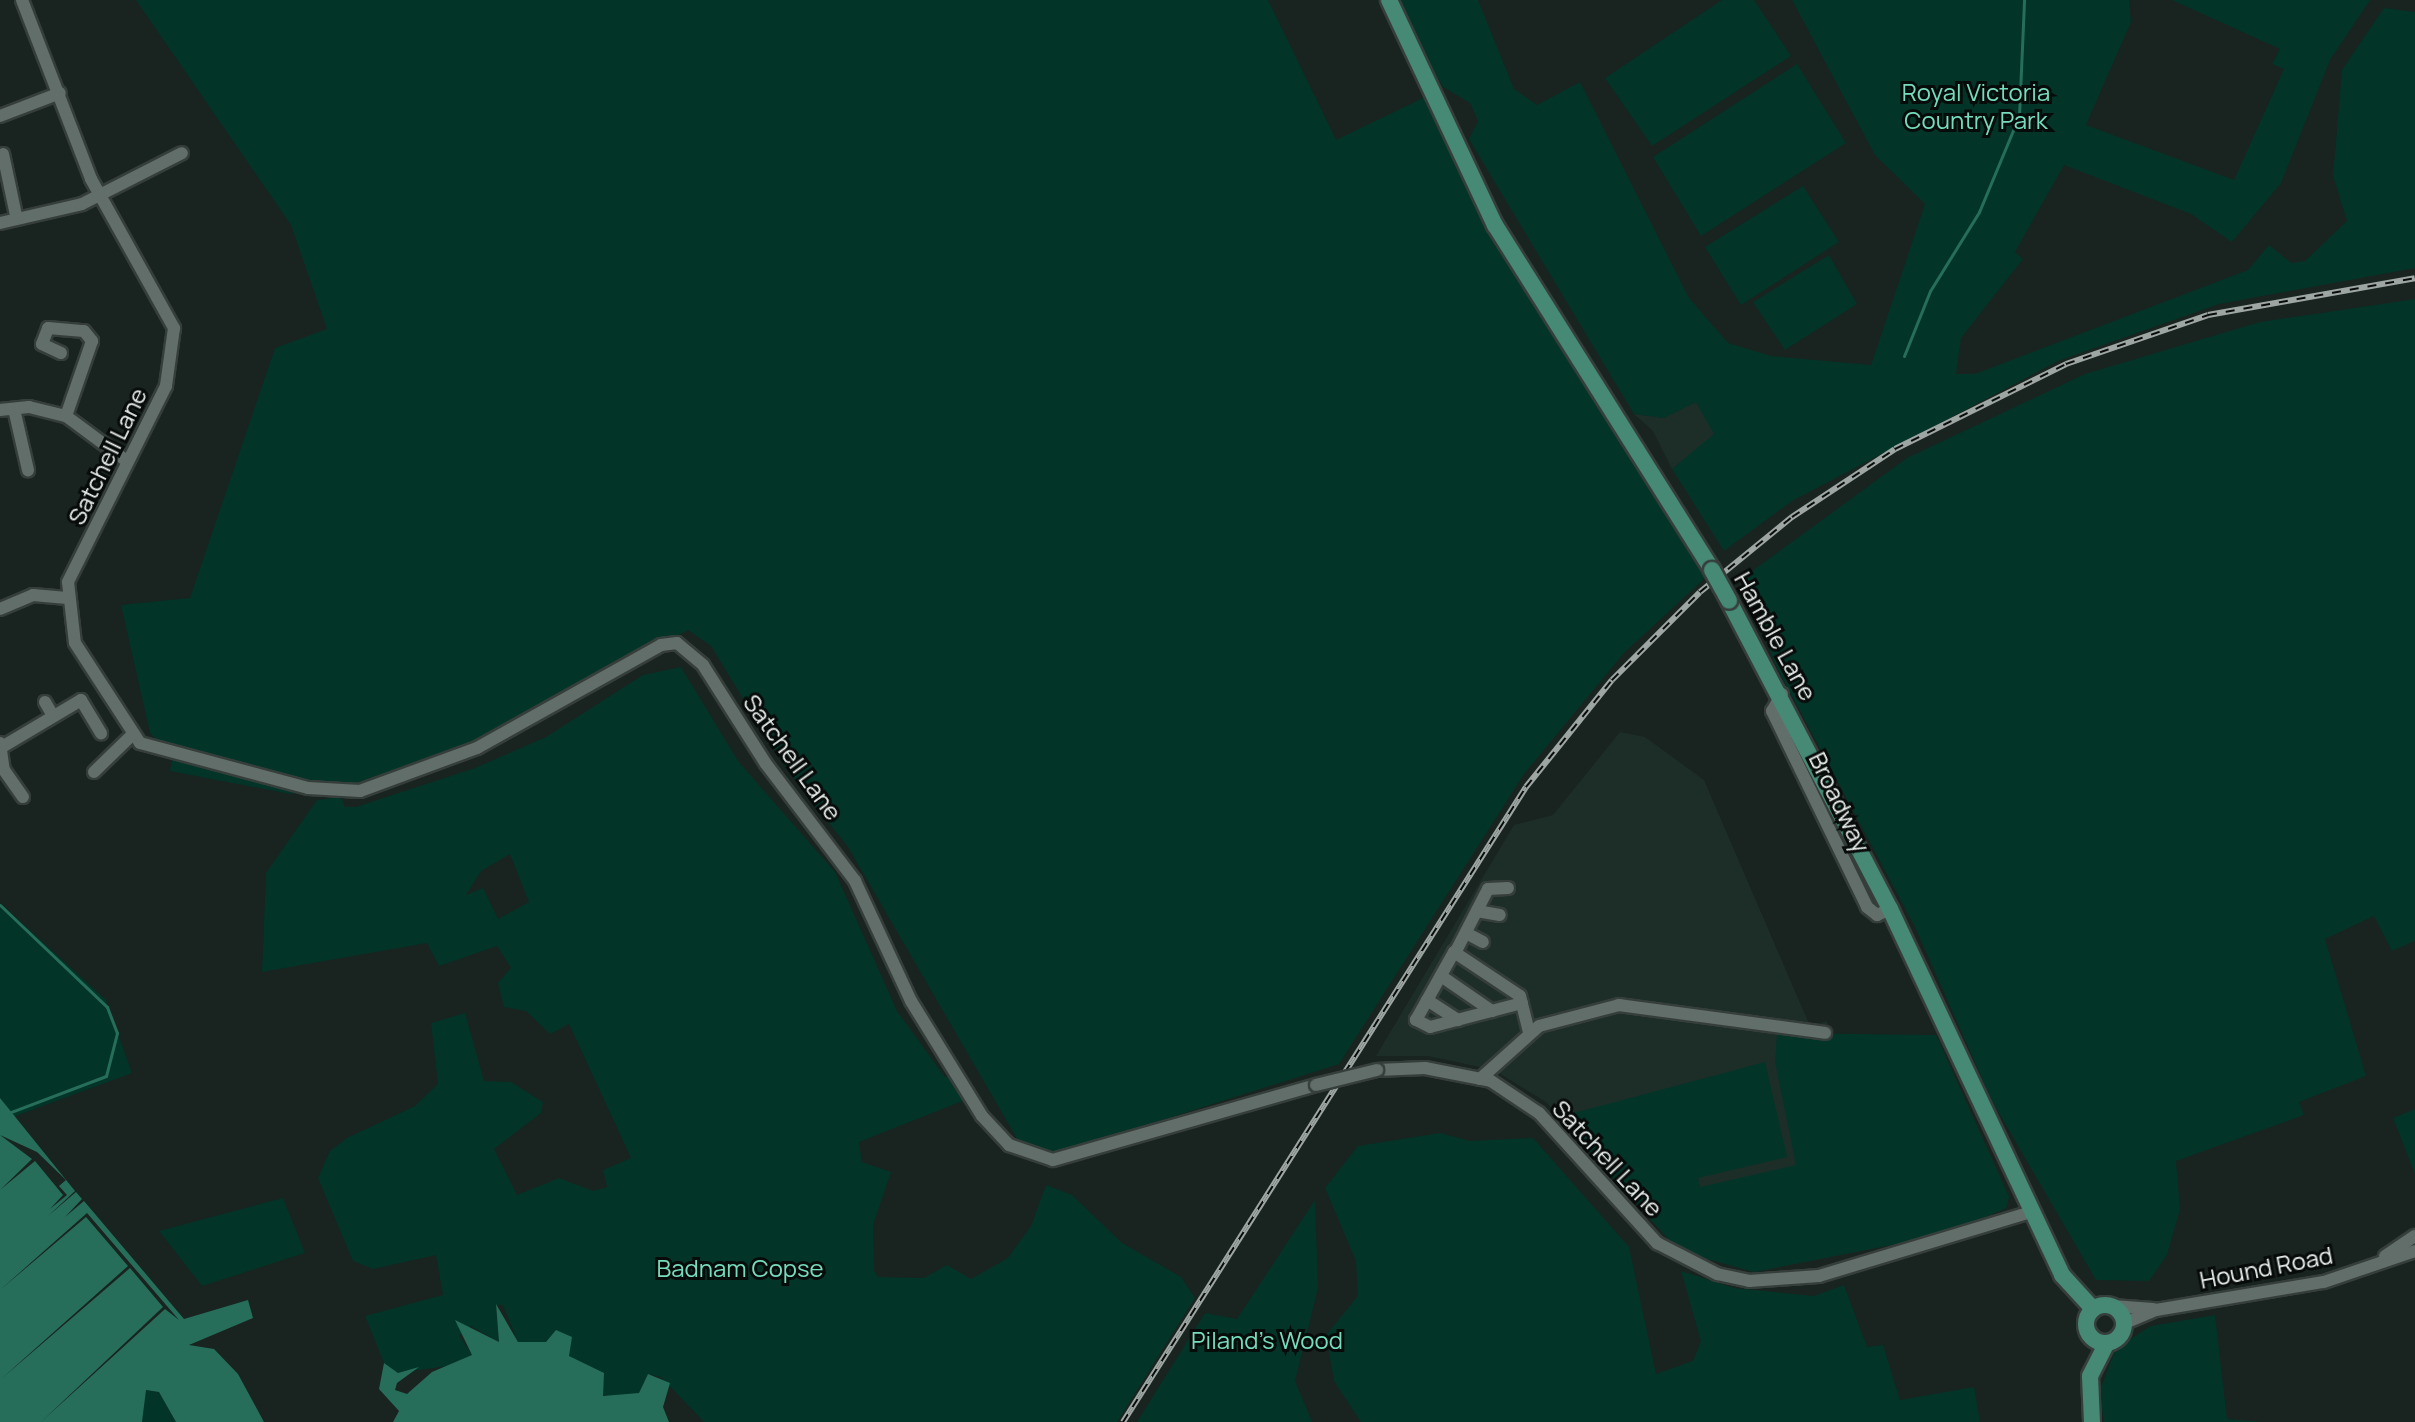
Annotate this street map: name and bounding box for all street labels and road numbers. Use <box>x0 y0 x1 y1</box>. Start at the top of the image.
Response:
street label: Satchell Lane <box>61 383 153 529</box>
street label: Hamble Lane <box>1729 567 1823 705</box>
street label: Satchell Lane <box>738 688 848 826</box>
street label: Broadway <box>1803 747 1877 857</box>
street label: Satchell Lane <box>1547 1094 1669 1222</box>
street label: Hound Road <box>2197 1240 2335 1294</box>

